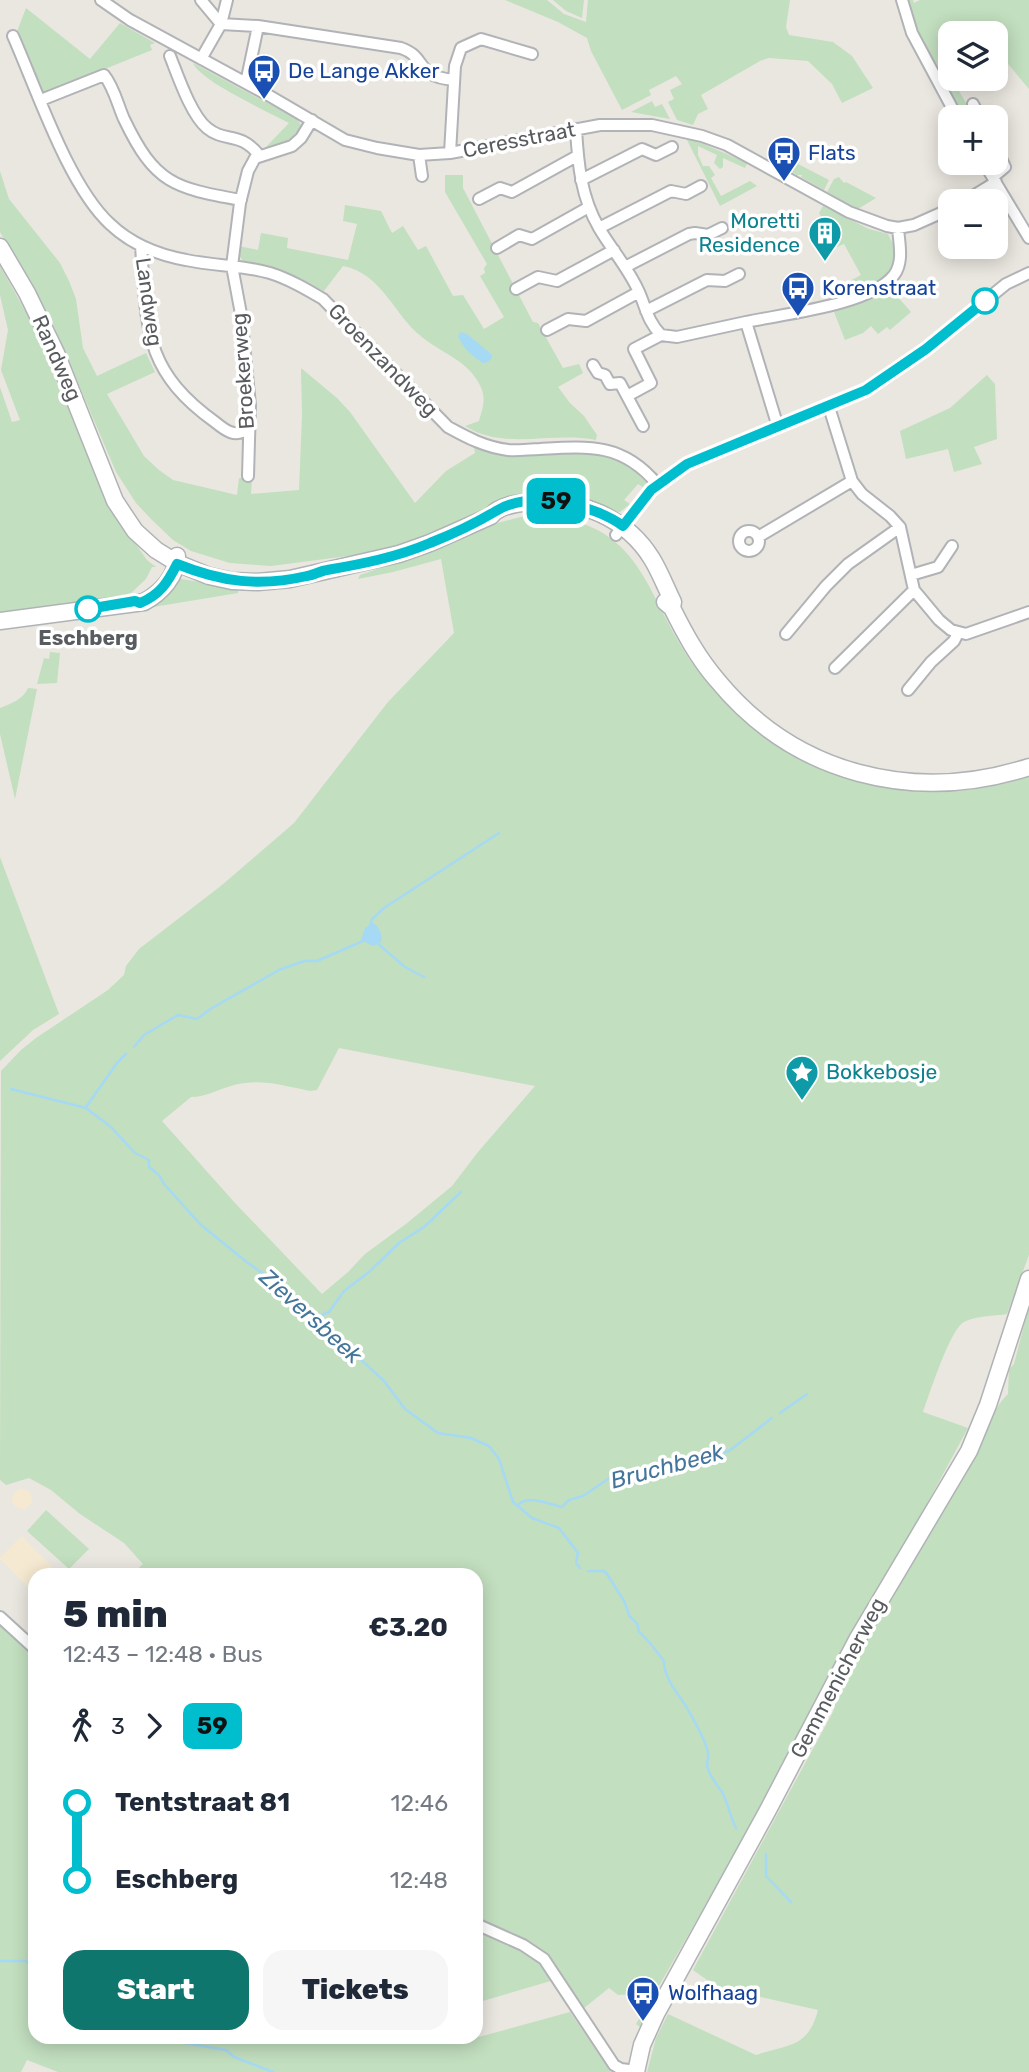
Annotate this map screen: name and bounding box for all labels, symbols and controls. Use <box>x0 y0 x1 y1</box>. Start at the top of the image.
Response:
map controls <box>938 21 1008 259</box>
button: layers <box>938 21 1008 91</box>
bus stop icon: De Lange Akker <box>245 52 283 101</box>
place label: De Lange Akker <box>288 58 439 83</box>
button: + <box>938 105 1008 175</box>
street label: Ceresstraat <box>461 116 577 163</box>
bus stop icon: Flats <box>765 134 803 183</box>
place label: Flats <box>808 140 856 165</box>
button: − <box>938 189 1008 259</box>
place label: Moretti Residence <box>698 208 800 257</box>
building icon: Moretti Residence <box>806 214 844 263</box>
street label: Landweg <box>131 256 168 348</box>
bus stop icon: Korenstraat <box>779 269 817 318</box>
place label: Korenstraat <box>822 275 936 300</box>
unlabelled marker <box>972 288 998 314</box>
street label: Groenzandweg <box>323 298 443 421</box>
street label: Randweg <box>27 311 87 405</box>
street label: Broekerweg <box>226 312 259 430</box>
line badge: 59 <box>524 478 588 524</box>
text: 59 <box>541 487 571 515</box>
marker: Eschberg <box>75 596 101 622</box>
place label: Eschberg <box>38 625 138 650</box>
place icon: Bokkebosje <box>783 1053 821 1102</box>
place label: Bokkebosje <box>826 1059 937 1084</box>
water label: Zieversbeek <box>253 1262 369 1370</box>
water label: Bruchbeek <box>607 1437 728 1495</box>
text: 5 min <box>63 1591 168 1637</box>
street label: Gemmenicherweg <box>785 1593 890 1762</box>
text: €3.20 <box>368 1612 448 1643</box>
text: 12:43 – 12:48 · Bus <box>63 1640 263 1668</box>
icon: walk <box>63 1707 101 1745</box>
icon: forward <box>135 1707 173 1745</box>
text: 3 <box>111 1712 125 1740</box>
text: 59 <box>197 1712 228 1740</box>
text: Tentstraat 81 <box>115 1787 290 1818</box>
text: 12:46 <box>391 1789 448 1817</box>
text: Eschberg <box>115 1864 238 1895</box>
text: 12:48 <box>390 1866 448 1894</box>
button: Start <box>63 1950 249 2030</box>
button: Tickets <box>263 1950 448 2030</box>
bus stop icon: Wolfhaag <box>624 1974 662 2023</box>
place label: Wolfhaag <box>668 1980 758 2005</box>

